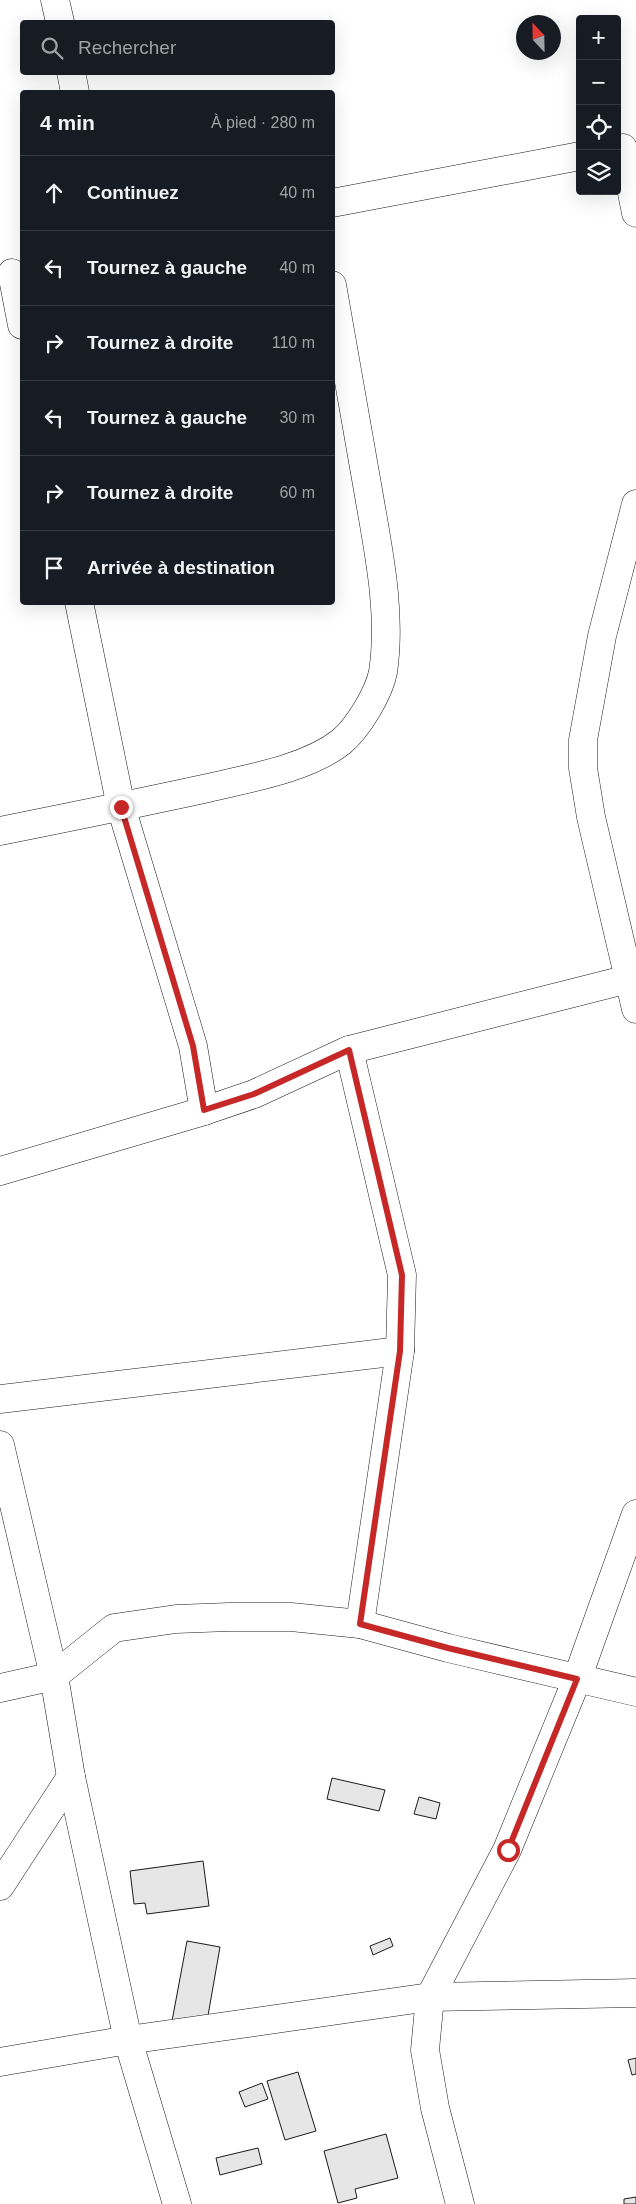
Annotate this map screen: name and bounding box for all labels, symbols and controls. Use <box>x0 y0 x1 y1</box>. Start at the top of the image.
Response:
north arrow <box>516 15 561 60</box>
map controls <box>576 15 621 195</box>
button: + <box>576 15 621 60</box>
search box <box>20 20 335 75</box>
icon: search <box>38 34 66 62</box>
text: Rechercher <box>78 37 176 58</box>
button: − <box>576 60 621 105</box>
button: locate <box>576 105 621 150</box>
text: 4 min <box>40 111 95 134</box>
text: À pied · 280 m <box>211 114 315 131</box>
button: layers <box>576 150 621 195</box>
icon: ahead <box>40 179 68 207</box>
text: Continuez <box>87 182 179 203</box>
text: 40 m <box>279 184 315 201</box>
icon: left <box>40 254 68 282</box>
text: Tournez à gauche <box>87 257 247 278</box>
text: 40 m <box>279 259 315 276</box>
icon: right <box>40 329 68 357</box>
text: Tournez à droite <box>87 332 233 353</box>
text: 110 m <box>272 334 315 351</box>
icon: left <box>40 404 68 432</box>
text: Tournez à gauche <box>87 407 247 428</box>
text: 30 m <box>279 409 315 426</box>
icon: right <box>40 479 68 507</box>
text: Tournez à droite <box>87 482 233 503</box>
text: 60 m <box>279 484 315 501</box>
icon: arrive <box>40 554 68 582</box>
text: Arrivée à destination <box>87 557 275 578</box>
route end <box>110 796 133 819</box>
route start <box>497 1839 520 1862</box>

